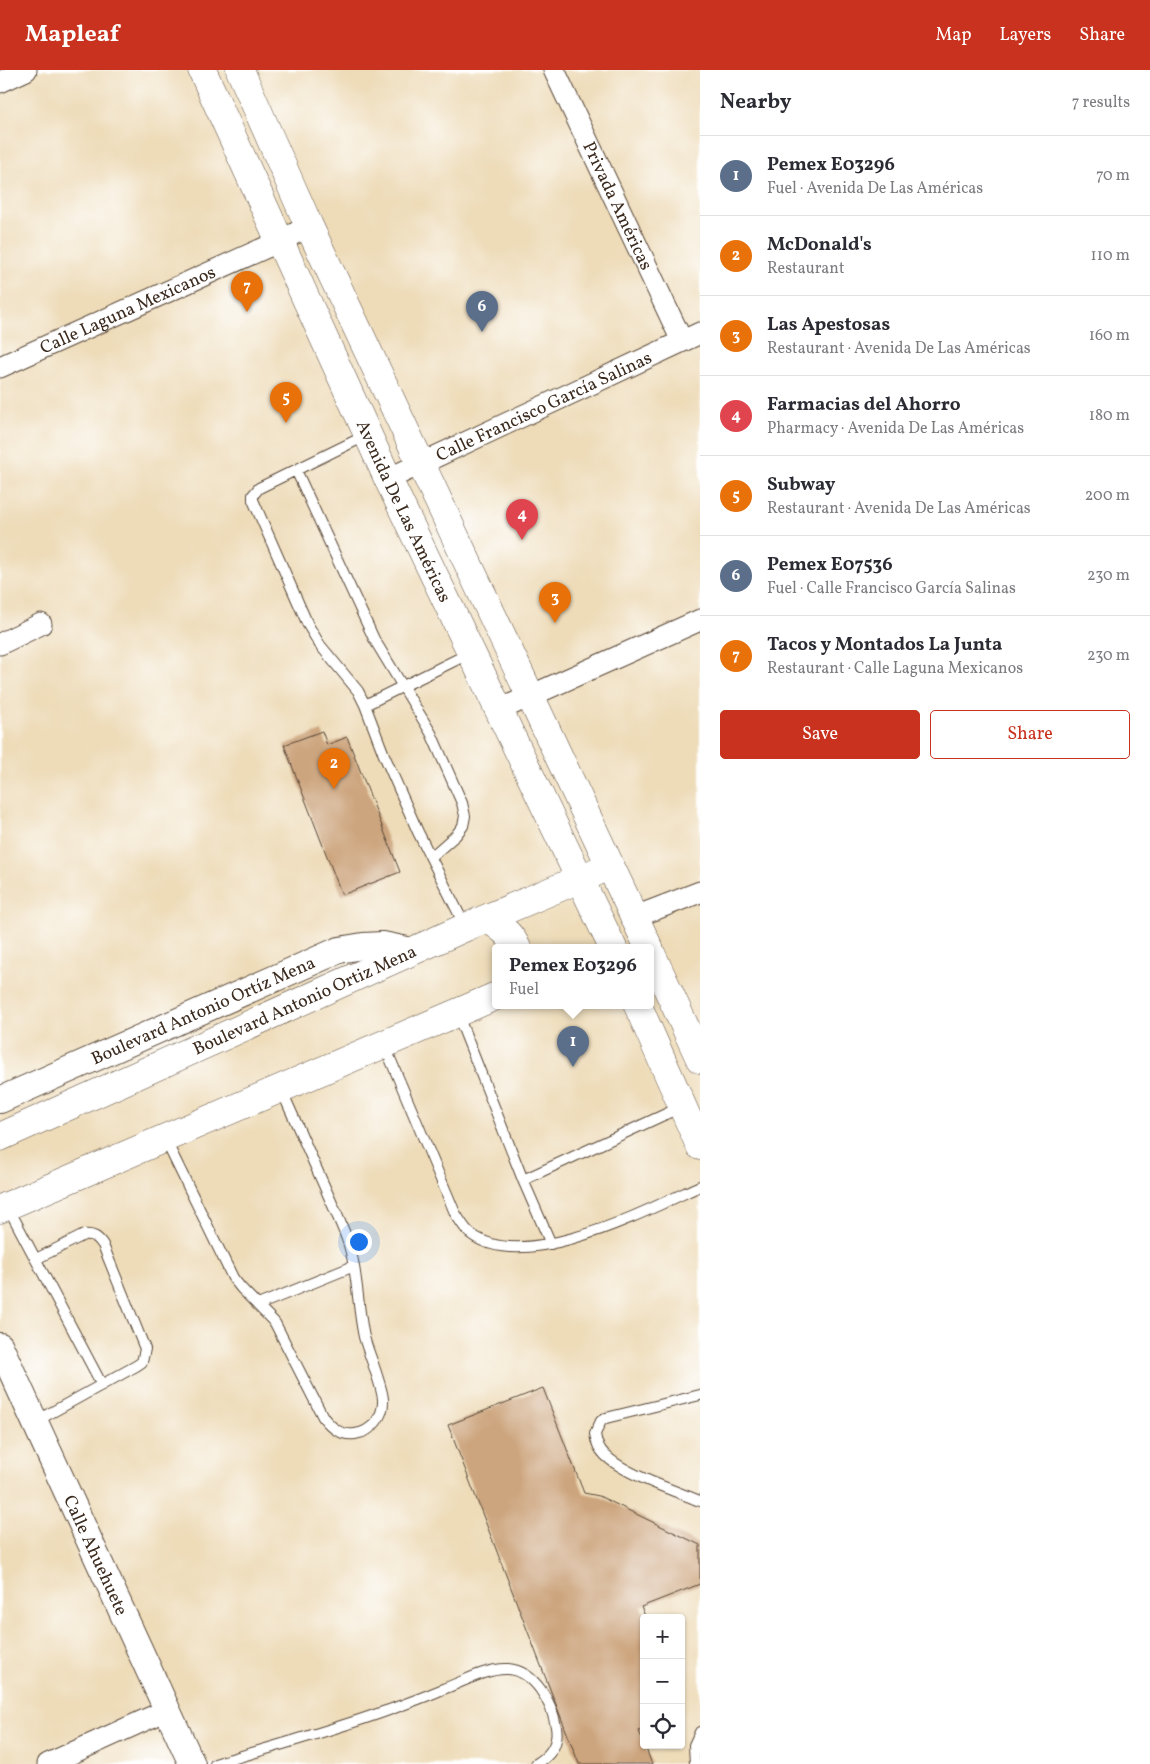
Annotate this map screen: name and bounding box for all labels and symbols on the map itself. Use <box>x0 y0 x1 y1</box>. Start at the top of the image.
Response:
street label: Privada Américas <box>576 138 658 275</box>
street label: Calle Laguna Mexicanos <box>36 260 220 361</box>
pin: 7 <box>231 271 263 312</box>
pin: 6 <box>466 291 498 332</box>
street label: Calle Francisco García Salinas <box>432 346 657 469</box>
pin: 5 <box>270 382 302 423</box>
street label: Avenida De Las Américas <box>349 416 456 607</box>
pin: 4 <box>506 499 538 540</box>
pin: 3 <box>539 582 571 623</box>
pin: 2 <box>318 748 350 789</box>
street label: Boulevard Antonio Ortiz Mena <box>189 940 421 1062</box>
street label: Boulevard Antonio Ortíz Mena <box>88 951 320 1072</box>
pin: 1 <box>557 1026 589 1067</box>
your location <box>346 1229 372 1255</box>
street label: Calle Ahuehuete <box>56 1491 133 1620</box>

